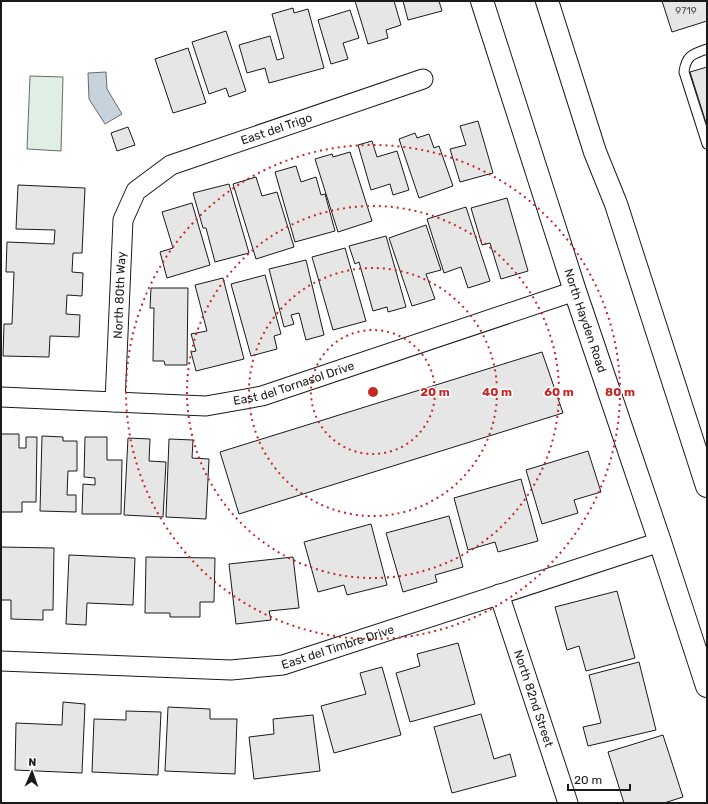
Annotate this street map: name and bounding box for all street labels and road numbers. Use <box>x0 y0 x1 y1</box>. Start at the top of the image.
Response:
street label: East del Trigo <box>239 110 314 148</box>
street label: North 80th Way <box>111 251 129 339</box>
street label: North Hayden Road <box>561 267 609 375</box>
street label: East del Tornasol Drive <box>232 358 356 408</box>
street label: East del Timbre Drive <box>280 622 396 672</box>
street label: North 82nd Street <box>511 648 556 749</box>

